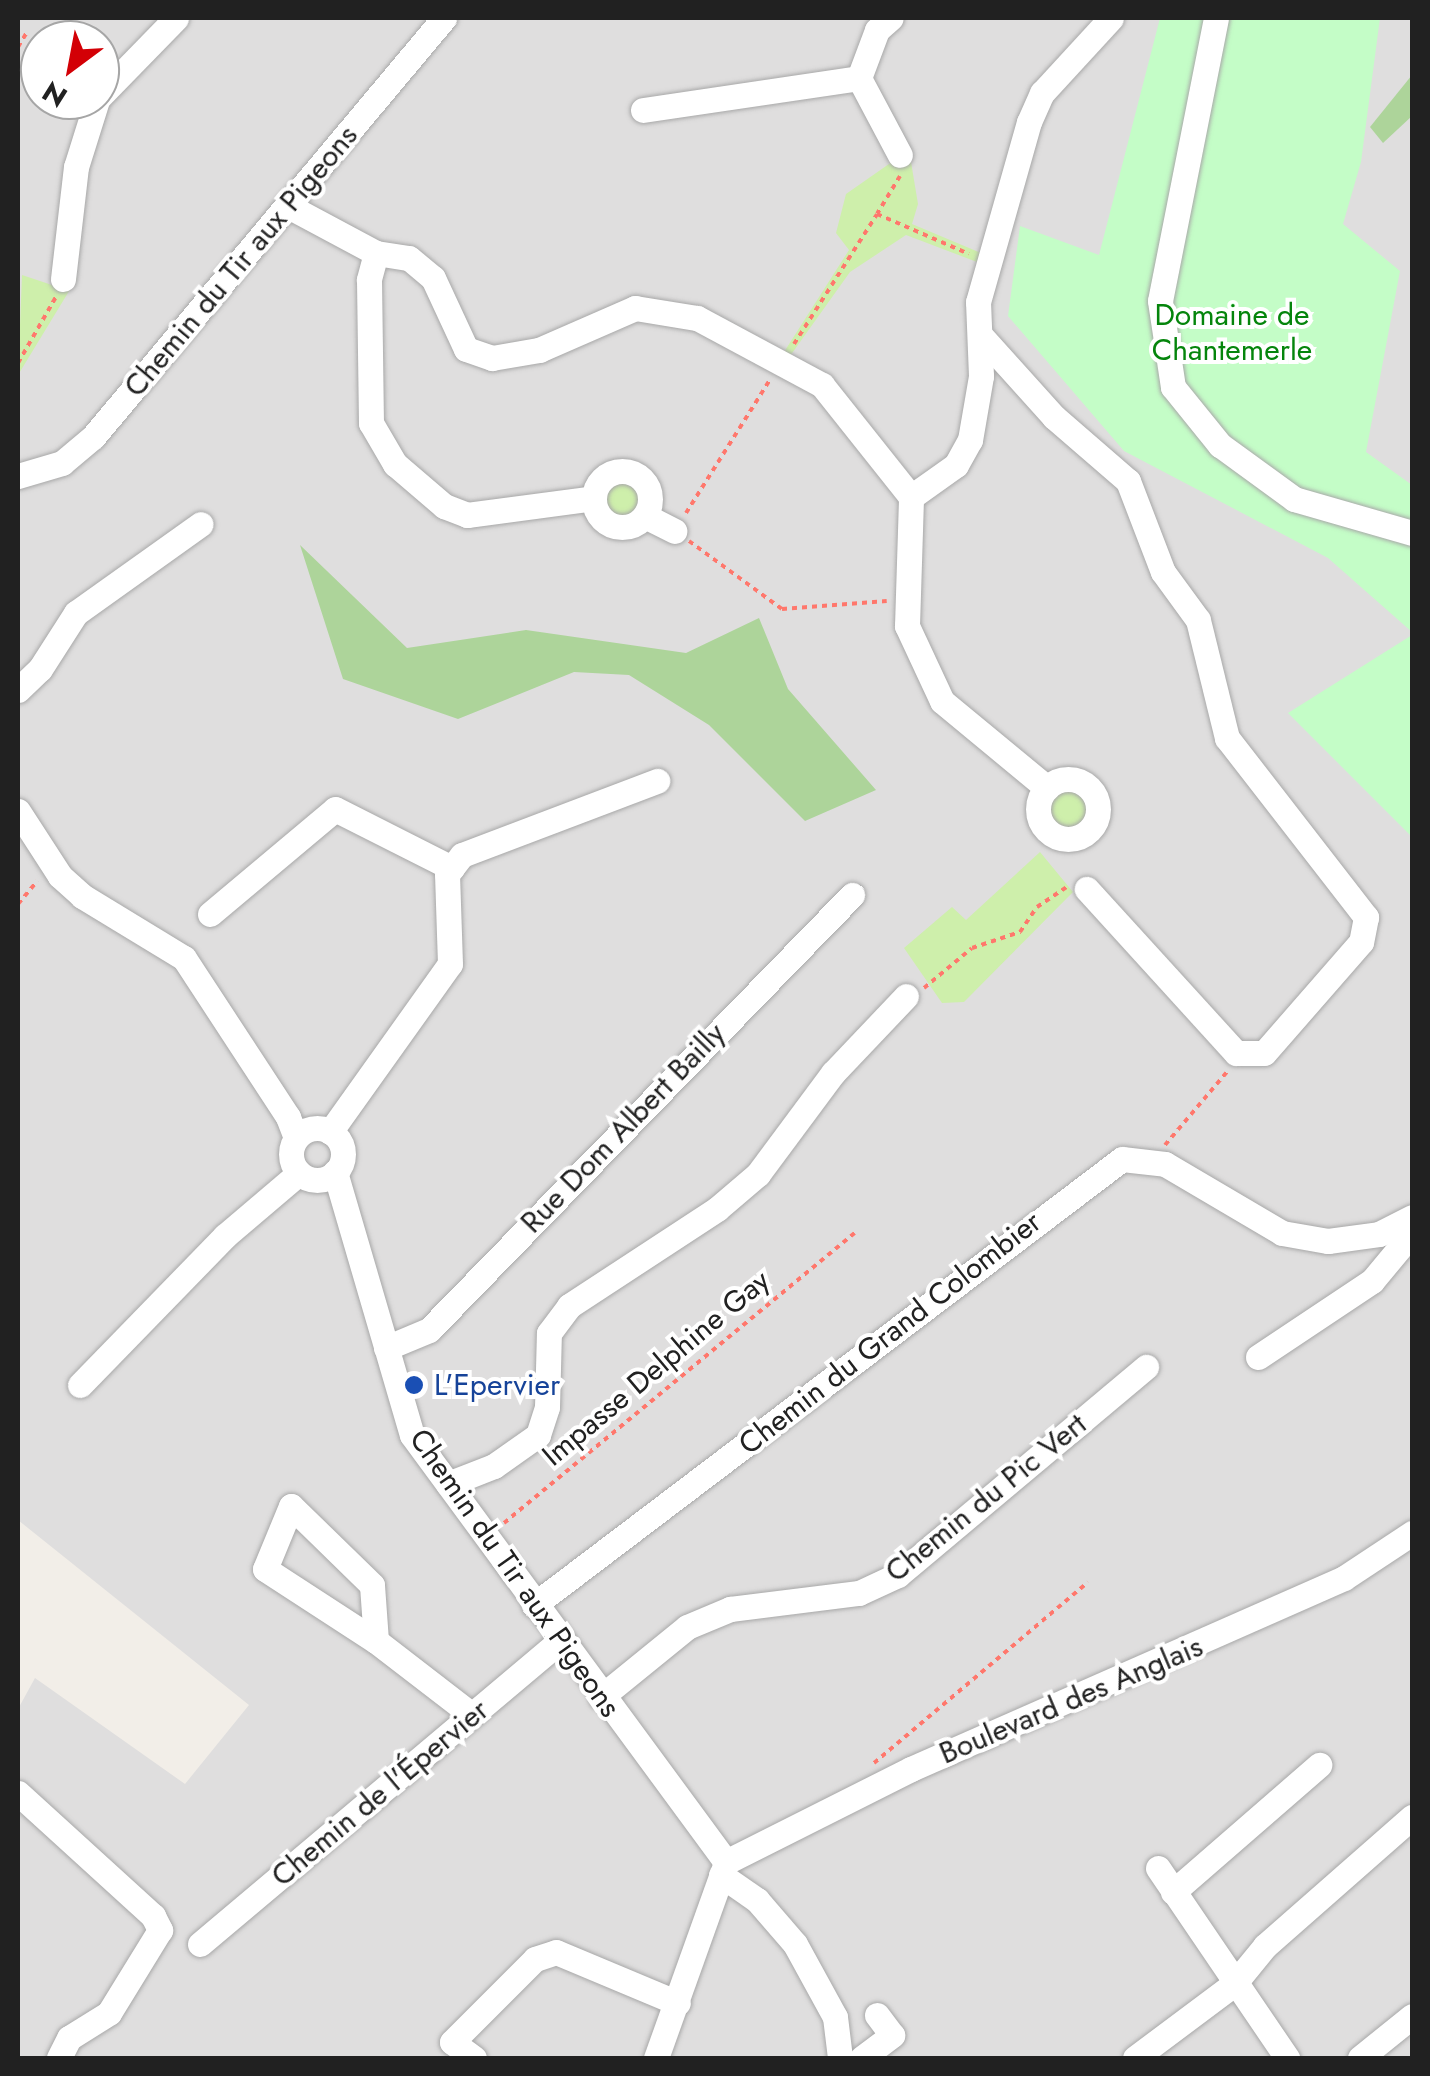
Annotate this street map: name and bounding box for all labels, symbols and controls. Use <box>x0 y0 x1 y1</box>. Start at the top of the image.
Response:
north arrow <box>20 20 120 120</box>
text: N <box>35 71 75 117</box>
street label: Chemin du Tir aux Pigeons <box>117 118 365 404</box>
park label: Domaine de Chantemerle <box>1152 297 1312 368</box>
street label: Rue Dom Albert Bailly <box>514 1016 732 1240</box>
street label: Chemin du Grand Colombier <box>732 1204 1048 1462</box>
street label: Impasse Delphine Gay <box>535 1263 777 1473</box>
place label: L'Epervier <box>434 1367 560 1403</box>
marker: L'Epervier <box>403 1374 425 1396</box>
street label: Chemin du Pic Vert <box>879 1406 1093 1590</box>
street label: Chemin du Tir aux Pigeons <box>402 1422 628 1724</box>
street label: Boulevard des Anglais <box>934 1628 1208 1772</box>
street label: Chemin de l'Épervier <box>264 1692 496 1894</box>

